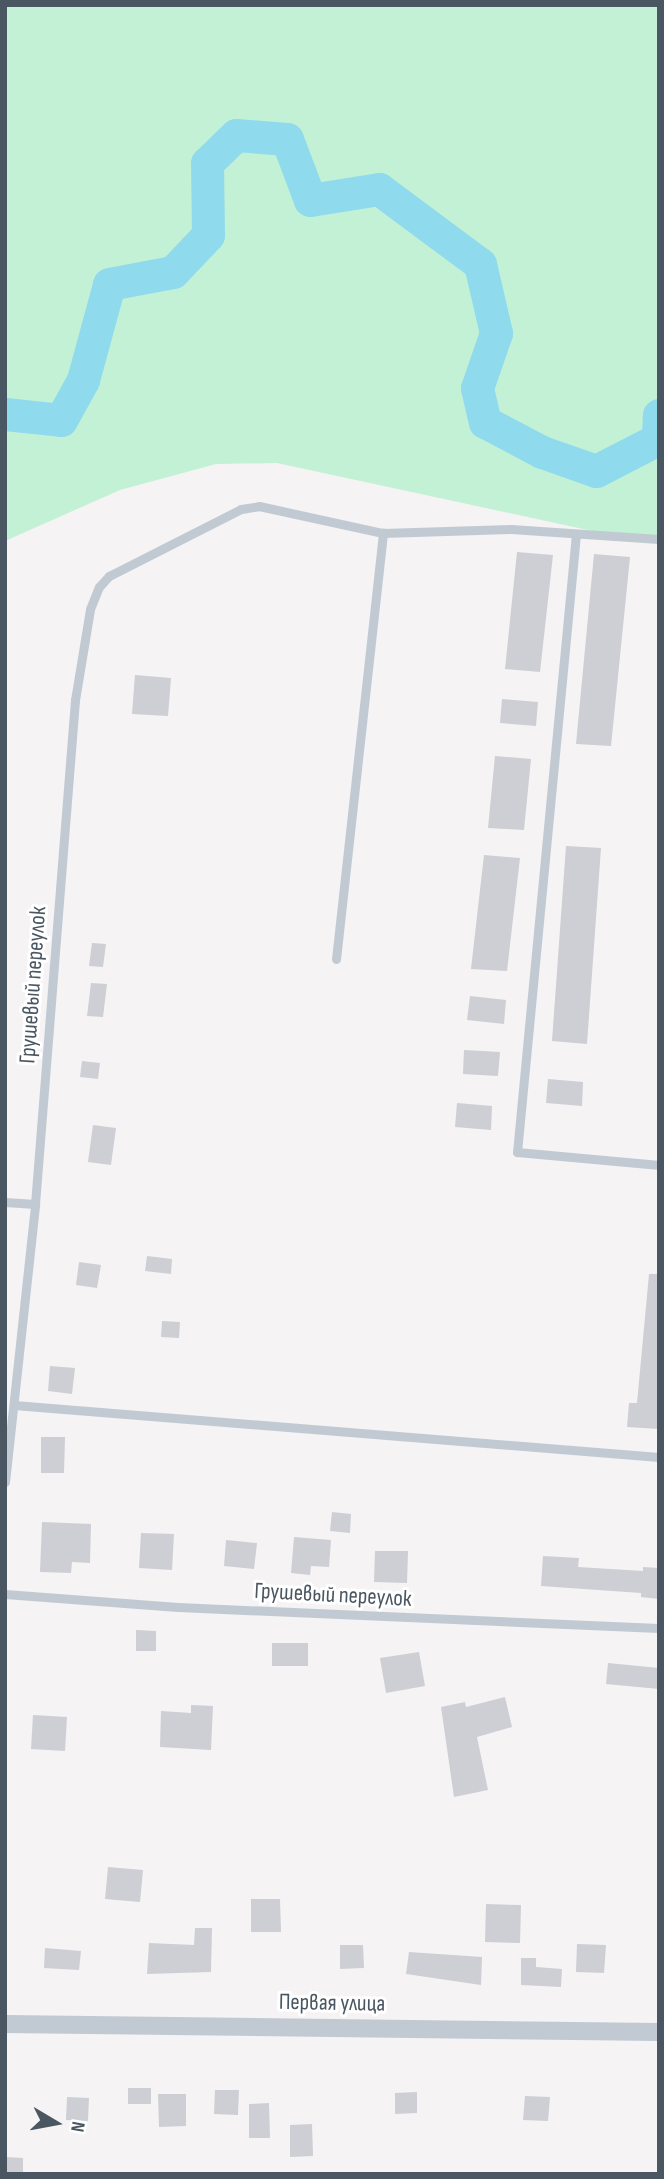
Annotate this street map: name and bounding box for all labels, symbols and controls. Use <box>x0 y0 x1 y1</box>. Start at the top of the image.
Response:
street label: Грушевый переулок <box>14 906 52 1064</box>
street label: Грушевый переулок <box>254 1577 412 1613</box>
street label: Первая улица <box>279 1988 385 2018</box>
north arrow <box>21 2088 91 2158</box>
text: N <box>65 2120 89 2134</box>

